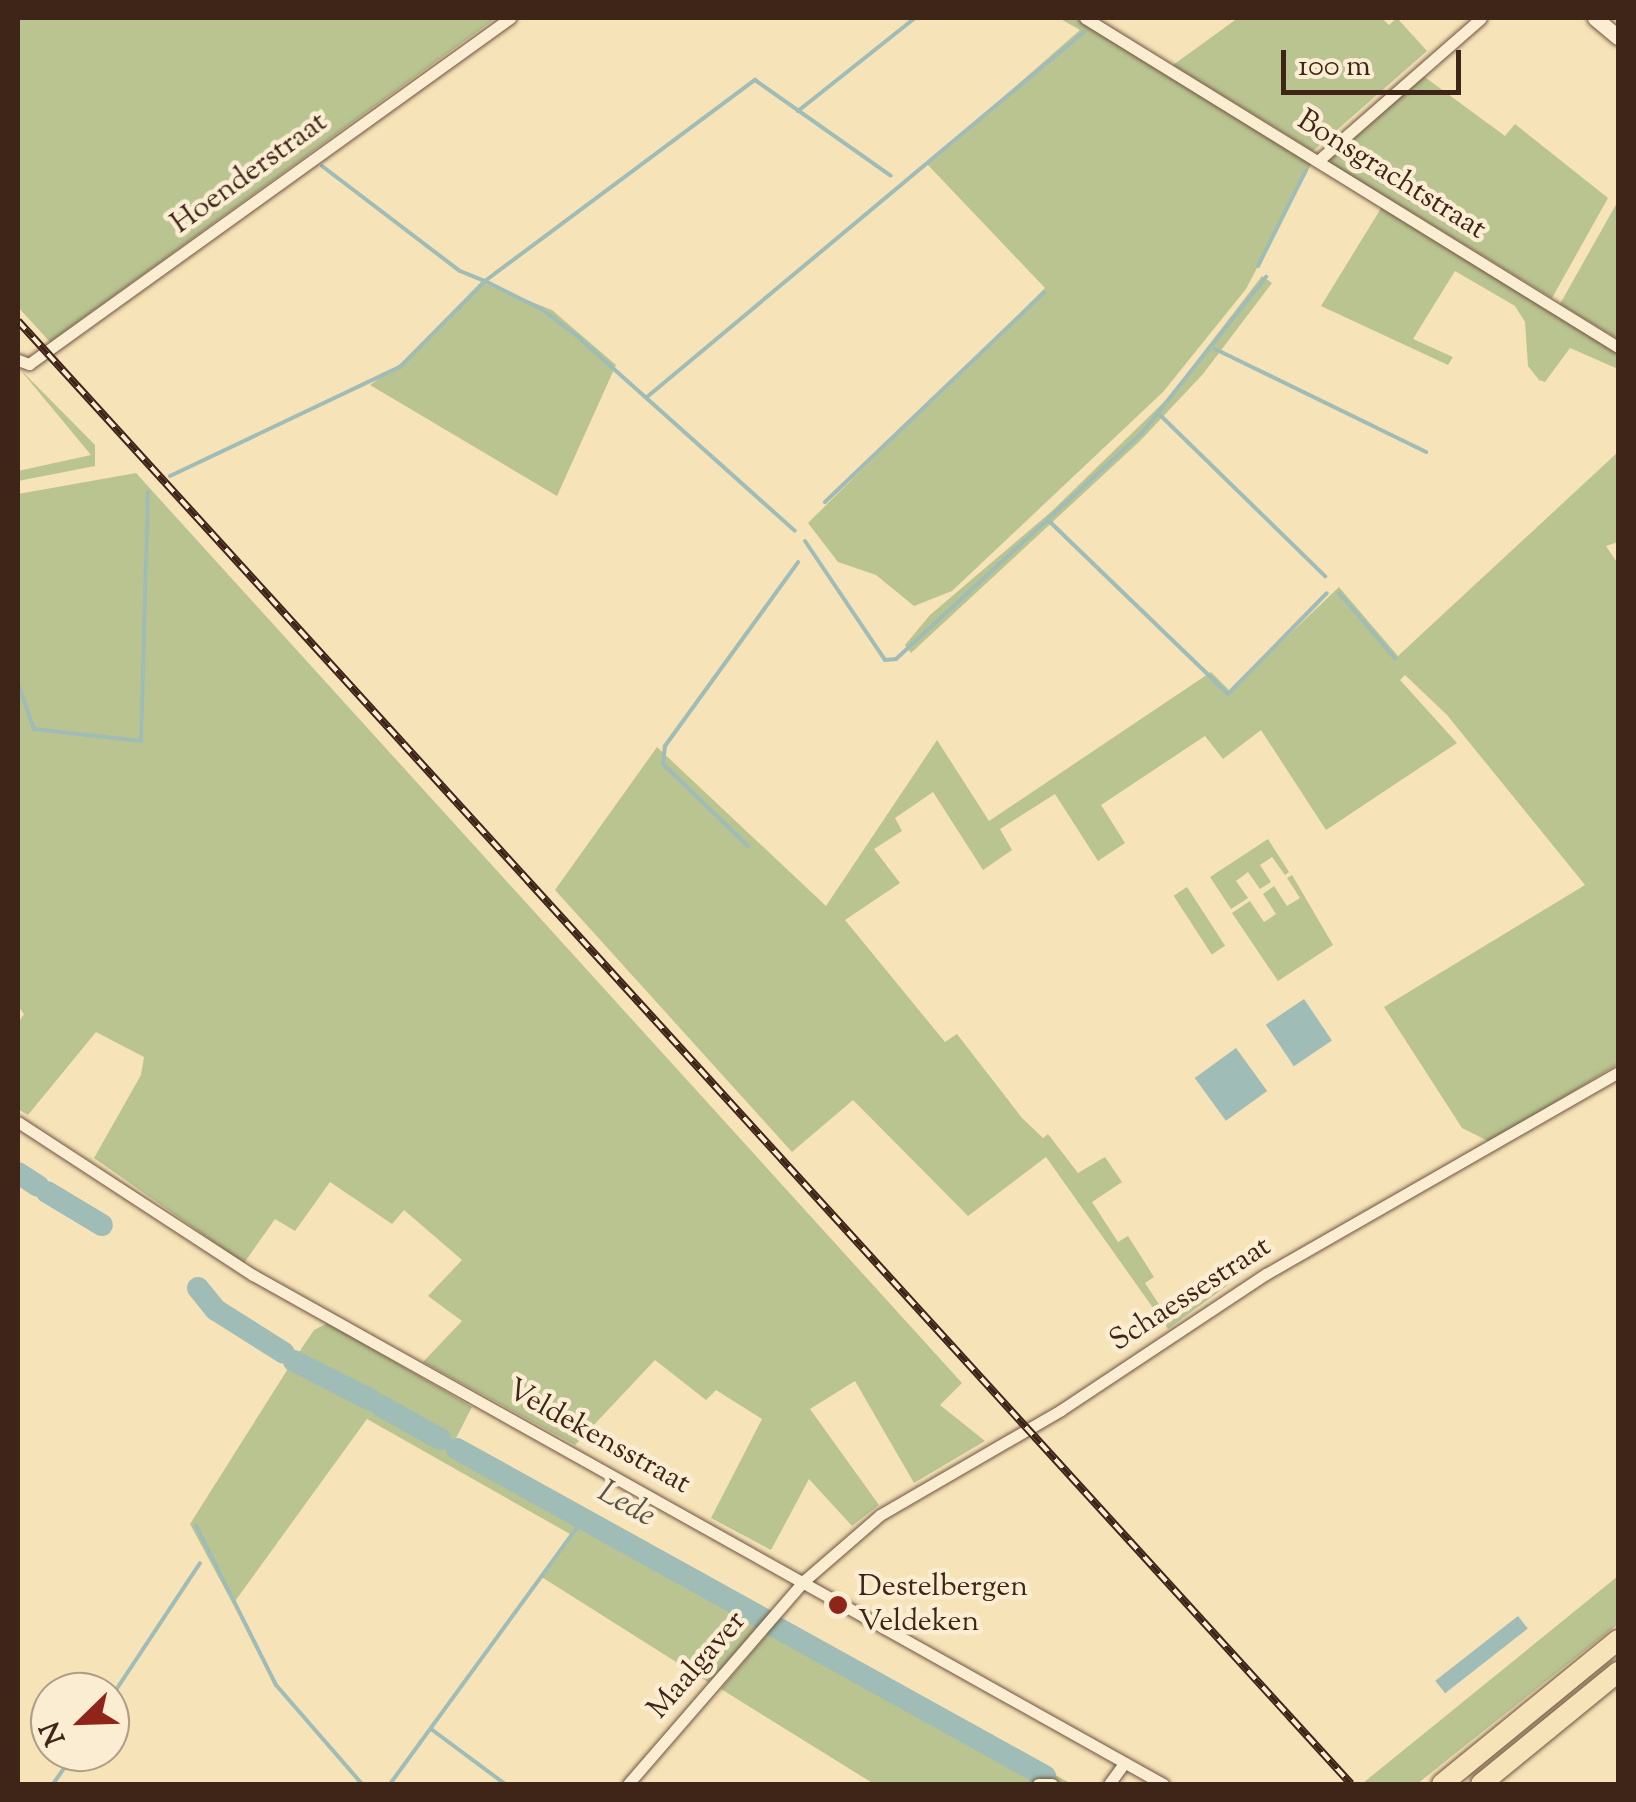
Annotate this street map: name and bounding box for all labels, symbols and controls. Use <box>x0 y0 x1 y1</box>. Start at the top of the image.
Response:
scale bar <box>1286 30 1466 92</box>
text: 100 m <box>1298 46 1371 89</box>
street label: Bonsgrachtstraat <box>1290 103 1492 249</box>
street label: Hoenderstraat <box>165 105 335 243</box>
street label: Schaessestraat <box>1104 1230 1278 1360</box>
street label: Veldekensstraat <box>500 1373 696 1503</box>
water label: Lede <box>590 1474 662 1536</box>
place label: Destelbergen Veldeken <box>858 1570 1028 1640</box>
marker: Destelbergen Veldeken <box>827 1594 849 1616</box>
street label: Maalgaver <box>641 1605 755 1727</box>
north arrow <box>30 1672 130 1772</box>
text: N <box>31 1715 77 1751</box>

